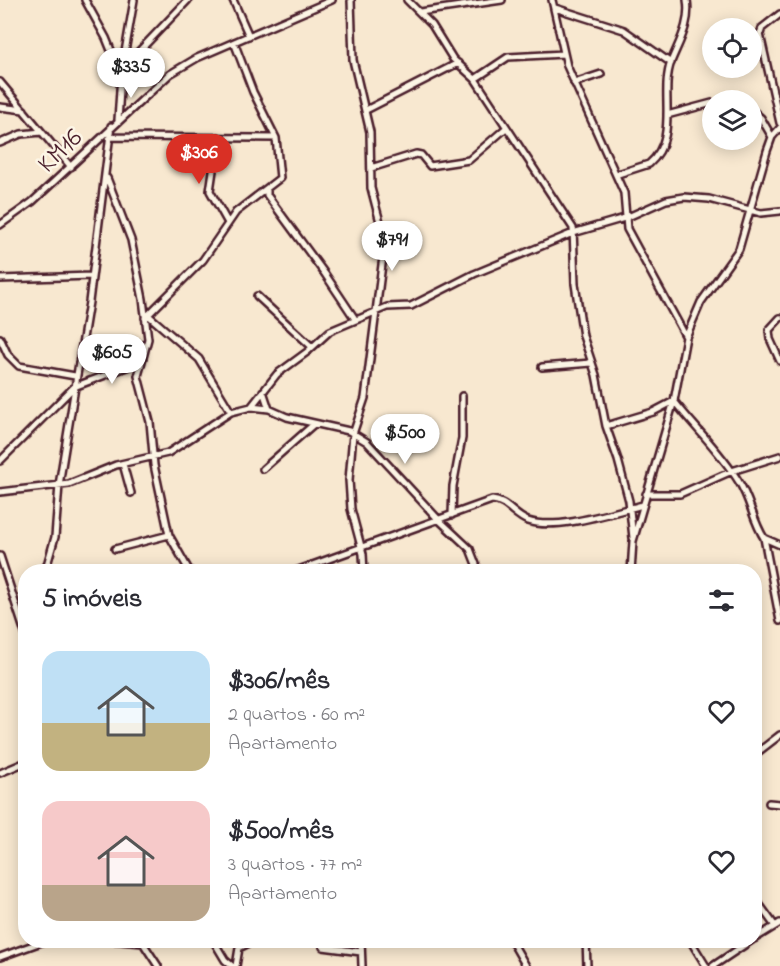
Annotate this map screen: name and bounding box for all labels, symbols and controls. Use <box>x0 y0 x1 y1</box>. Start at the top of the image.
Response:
map controls <box>702 18 762 150</box>
button: locate <box>702 18 762 78</box>
pin: $335 <box>95 48 167 99</box>
text: $335 <box>111 53 151 82</box>
button: layers <box>702 90 762 150</box>
street label: KM16 <box>29 120 92 183</box>
pin: $306 <box>163 134 235 185</box>
text: $306 <box>180 139 218 168</box>
pin: $791 <box>356 221 428 272</box>
text: $791 <box>376 226 408 255</box>
pin: $605 <box>76 334 148 385</box>
text: $605 <box>92 339 132 368</box>
pin: $500 <box>369 414 441 465</box>
text: $500 <box>385 419 425 448</box>
text: 5 imóveis <box>42 581 142 619</box>
icon: filters <box>705 584 738 617</box>
text: $306/mês <box>228 663 330 701</box>
icon: home <box>90 675 162 747</box>
icon: heart <box>705 695 738 728</box>
text: 2 quartos · 60 m² <box>228 701 365 730</box>
text: Apartamento <box>228 730 337 759</box>
text: $500/mês <box>228 813 334 851</box>
icon: home <box>90 825 162 897</box>
icon: heart <box>705 845 738 878</box>
text: 3 quartos · 77 m² <box>228 851 362 880</box>
text: Apartamento <box>228 880 337 909</box>

